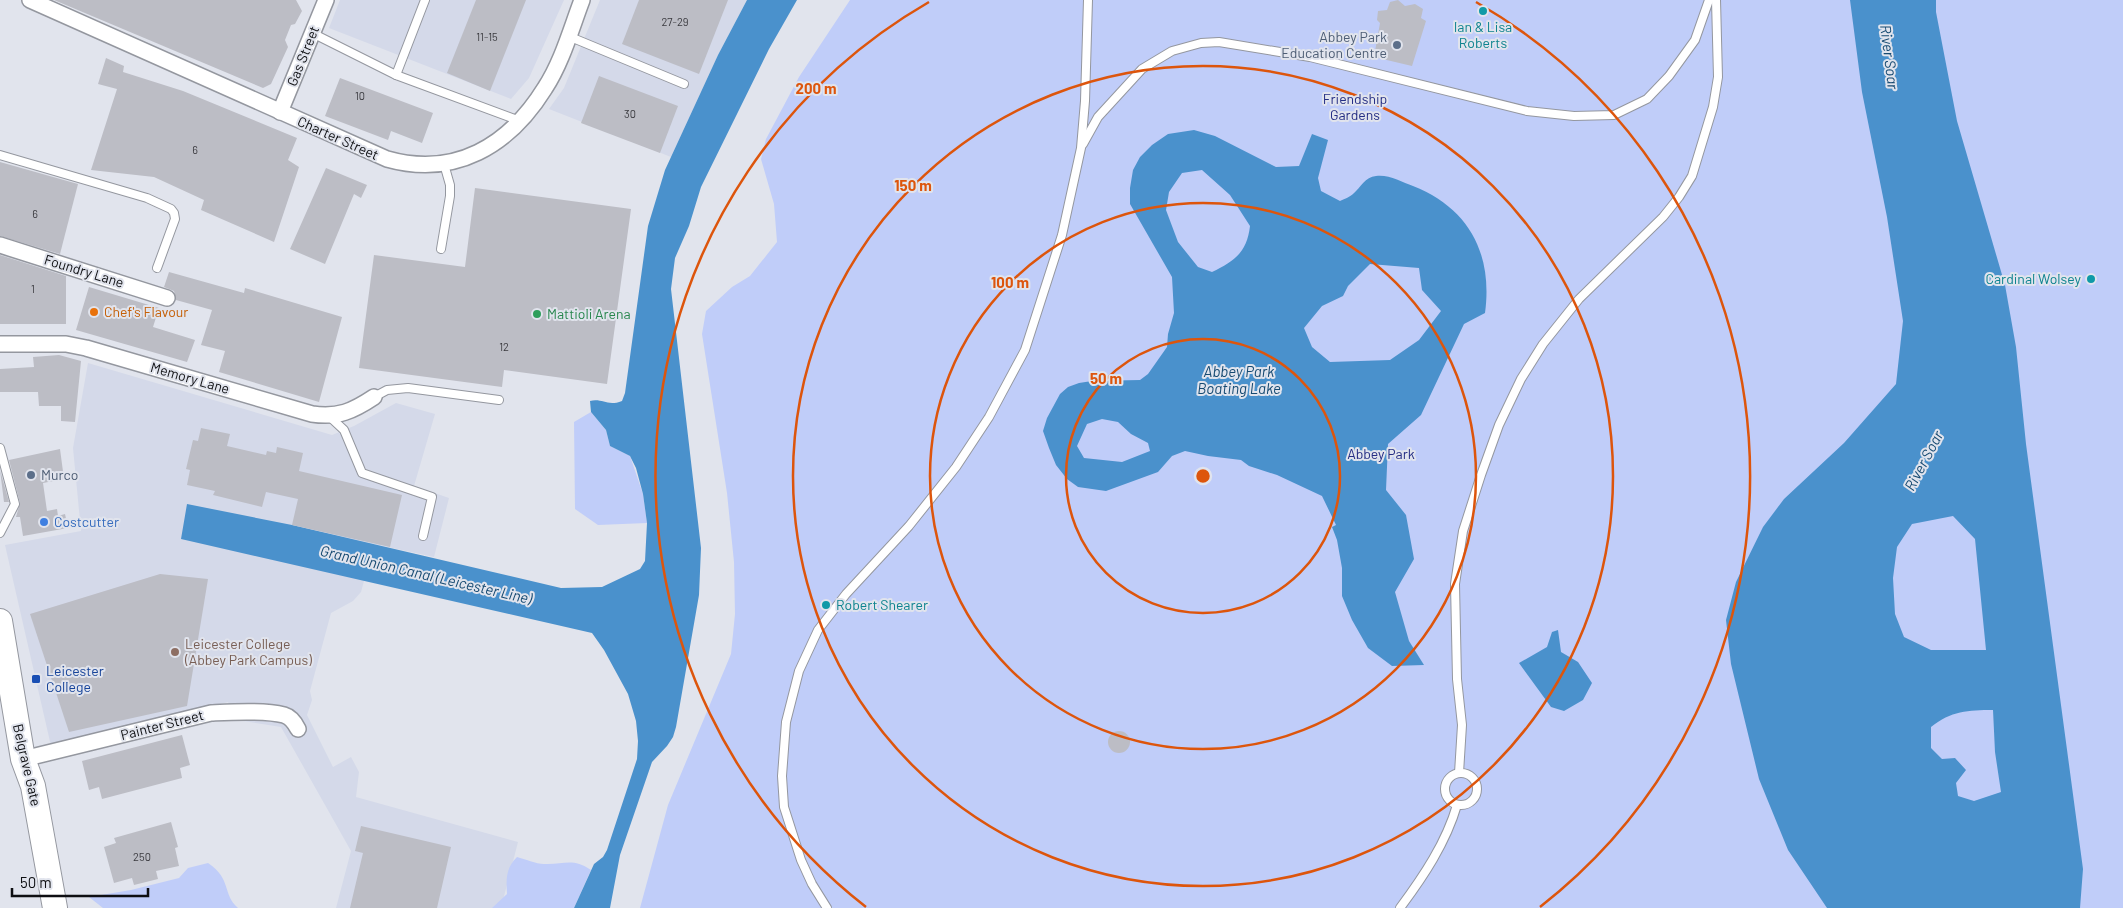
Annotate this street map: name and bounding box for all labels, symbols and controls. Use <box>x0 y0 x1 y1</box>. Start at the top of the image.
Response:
marker: Ian & Lisa Roberts <box>1477 5 1489 17</box>
house number: 27-29 <box>661 15 689 28</box>
place label: Ian & Lisa Roberts <box>1454 18 1512 51</box>
street label: Gas Street <box>283 23 322 88</box>
water label: River Soar <box>1877 24 1903 91</box>
place label: Abbey Park Education Centre <box>1281 28 1387 61</box>
house number: 11-15 <box>476 30 498 43</box>
marker: Abbey Park Education Centre <box>1391 39 1403 51</box>
text: 200 m <box>795 79 837 97</box>
house number: 10 <box>355 89 365 102</box>
park label: Friendship Gardens <box>1323 90 1387 123</box>
house number: 30 <box>624 107 636 120</box>
street label: Charter Street <box>295 112 381 163</box>
house number: 6 <box>192 143 198 156</box>
text: 150 m <box>894 176 932 194</box>
house number: 6 <box>32 207 38 220</box>
street label: Foundry Lane <box>42 250 126 291</box>
place label: Cardinal Wolsey <box>1986 270 2082 287</box>
text: 100 m <box>991 273 1029 291</box>
marker: Cardinal Wolsey <box>2085 273 2097 285</box>
house number: 1 <box>31 282 35 295</box>
place label: Chef's Flavour <box>104 303 188 320</box>
place label: Mattioli Arena <box>547 305 631 322</box>
marker: Chef's Flavour <box>88 306 100 318</box>
marker: Mattioli Arena <box>531 308 543 320</box>
house number: 12 <box>499 340 509 353</box>
street label: Memory Lane <box>149 358 232 397</box>
water label: Abbey Park Boating Lake <box>1197 362 1281 397</box>
text: 50 m <box>1090 369 1122 387</box>
water label: River Soar <box>1900 427 1947 493</box>
park label: Abbey Park <box>1347 445 1415 462</box>
place label: Murco <box>41 466 78 483</box>
centre of rings <box>1194 467 1212 485</box>
marker: Murco <box>25 469 37 481</box>
place label: Costcutter <box>54 513 119 530</box>
marker: Costcutter <box>38 516 50 528</box>
water label: Grand Union Canal (Leicester Line) <box>319 541 535 607</box>
place label: Robert Shearer <box>836 596 928 613</box>
marker: Robert Shearer <box>820 599 832 611</box>
place label: Leicester College (Abbey Park Campus) <box>184 635 312 668</box>
marker: Leicester College (Abbey Park Campus) <box>169 646 181 658</box>
place label: Leicester College <box>46 662 104 695</box>
marker: Leicester College <box>30 673 42 685</box>
street label: Painter Street <box>119 706 205 743</box>
street label: Belgrave Gate <box>10 722 45 808</box>
house number: 250 <box>133 850 151 863</box>
scale bar <box>12 866 149 898</box>
text: 50 m <box>20 873 52 891</box>

